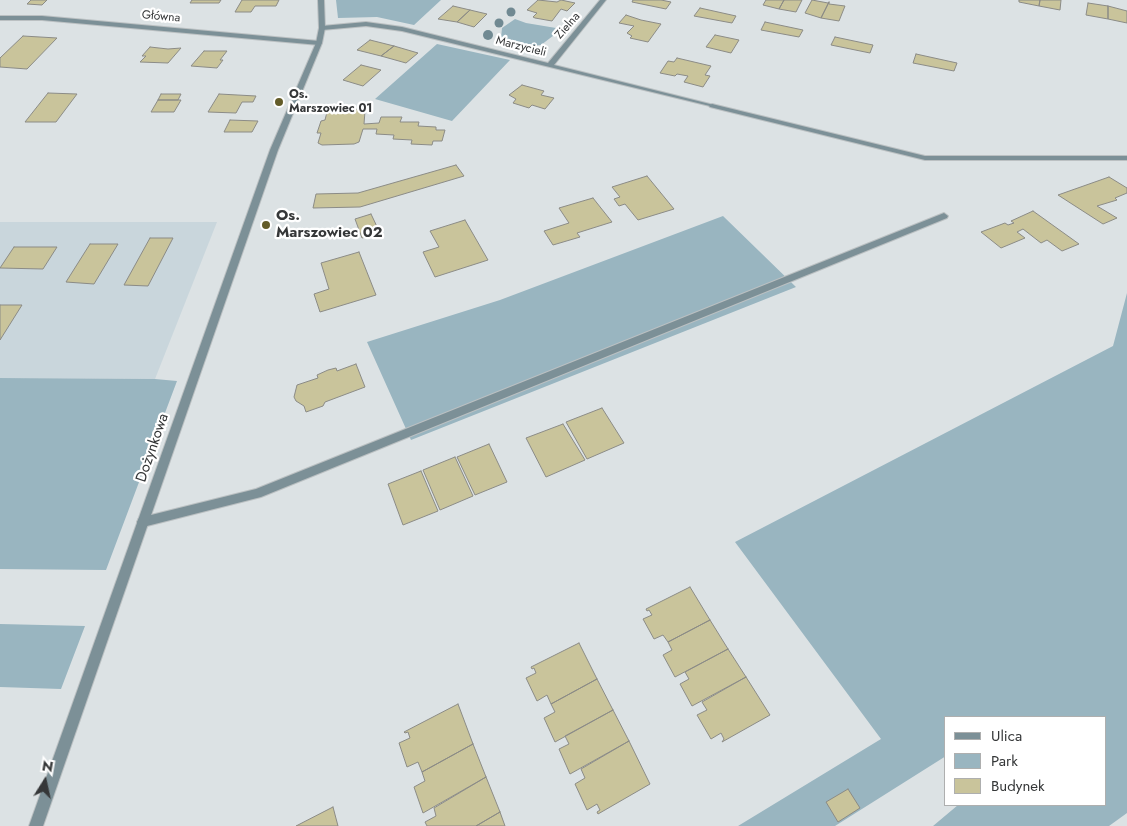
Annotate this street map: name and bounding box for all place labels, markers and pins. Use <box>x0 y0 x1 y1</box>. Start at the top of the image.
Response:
place label: Os. Marszowiec 01 <box>289 88 372 116</box>
marker: Os. Marszowiec 01 <box>273 96 285 108</box>
place label: Os. Marszowiec 02 <box>276 207 383 242</box>
marker: Os. Marszowiec 02 <box>260 219 272 231</box>

